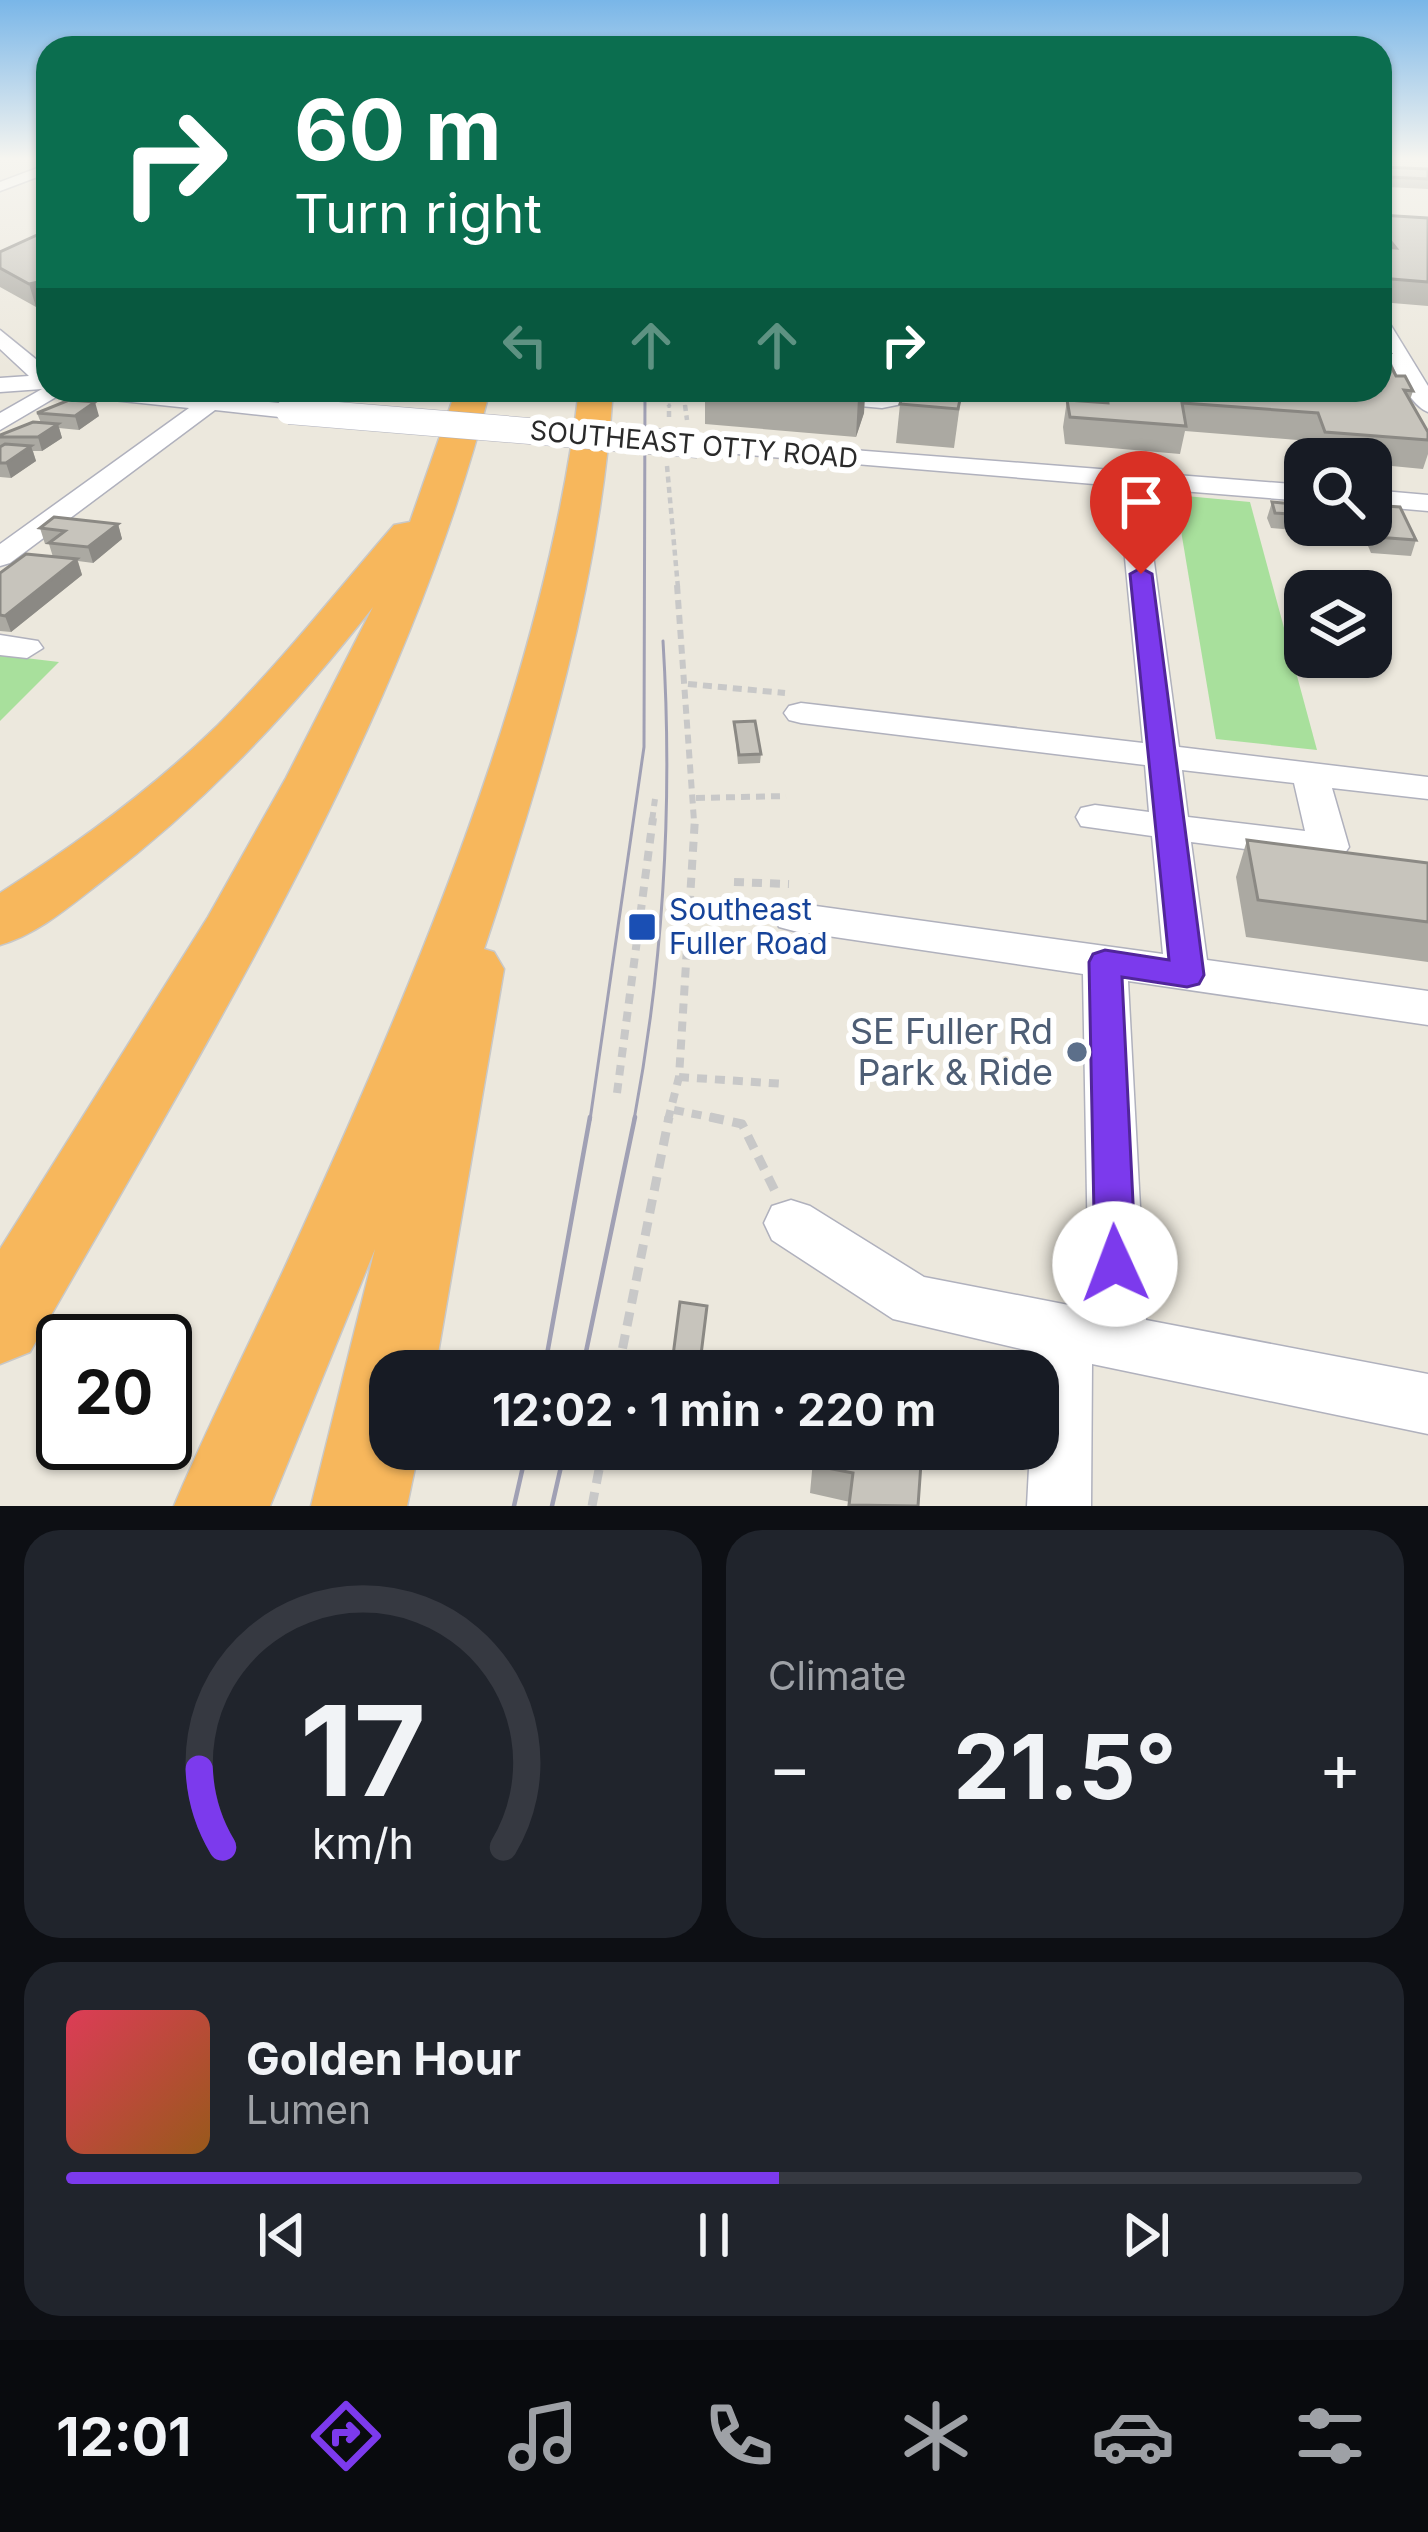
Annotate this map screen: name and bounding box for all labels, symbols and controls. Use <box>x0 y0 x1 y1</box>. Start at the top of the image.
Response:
text: 60 m <box>294 79 502 180</box>
icon: right <box>96 84 252 240</box>
text: Turn right <box>294 181 542 246</box>
icon: left <box>492 312 558 378</box>
icon: ahead <box>618 312 684 378</box>
icon: ahead <box>744 312 810 378</box>
icon: right <box>870 312 936 378</box>
street label: SOUTHEAST OTTY ROAD <box>529 414 859 475</box>
map controls <box>1284 438 1392 678</box>
button: search <box>1284 438 1392 546</box>
pin <box>1090 451 1192 574</box>
icon: arrive <box>1108 469 1174 535</box>
button: layers <box>1284 570 1392 678</box>
place label: Southeast Fuller Road <box>669 891 828 961</box>
marker: Southeast Fuller Road <box>626 911 658 943</box>
place label: SE Fuller Rd Park & Ride <box>850 1009 1053 1094</box>
marker: SE Fuller Rd Park & Ride <box>1064 1039 1090 1065</box>
position arrow <box>1052 1201 1178 1327</box>
speed limit sign: 20 <box>36 1314 192 1470</box>
text: 12:02 · 1 min · 220 m <box>492 1382 936 1437</box>
text: Climate <box>768 1652 907 1699</box>
text: 17 <box>300 1675 426 1826</box>
text: 21.5° <box>953 1712 1177 1821</box>
text: − <box>768 1727 812 1807</box>
text: + <box>1318 1727 1362 1807</box>
text: km/h <box>312 1817 414 1869</box>
text: Golden Hour <box>246 2031 521 2086</box>
text: Lumen <box>246 2086 371 2133</box>
icon: previous <box>249 2202 315 2268</box>
icon: pause <box>681 2202 747 2268</box>
icon: next <box>1113 2202 1179 2268</box>
icon: directions <box>304 2394 388 2478</box>
icon: music <box>501 2394 585 2478</box>
icon: phone <box>697 2394 781 2478</box>
icon: climate <box>894 2394 978 2478</box>
icon: car <box>1091 2394 1175 2478</box>
icon: filters <box>1288 2394 1372 2478</box>
text: 12:01 <box>56 2404 191 2469</box>

